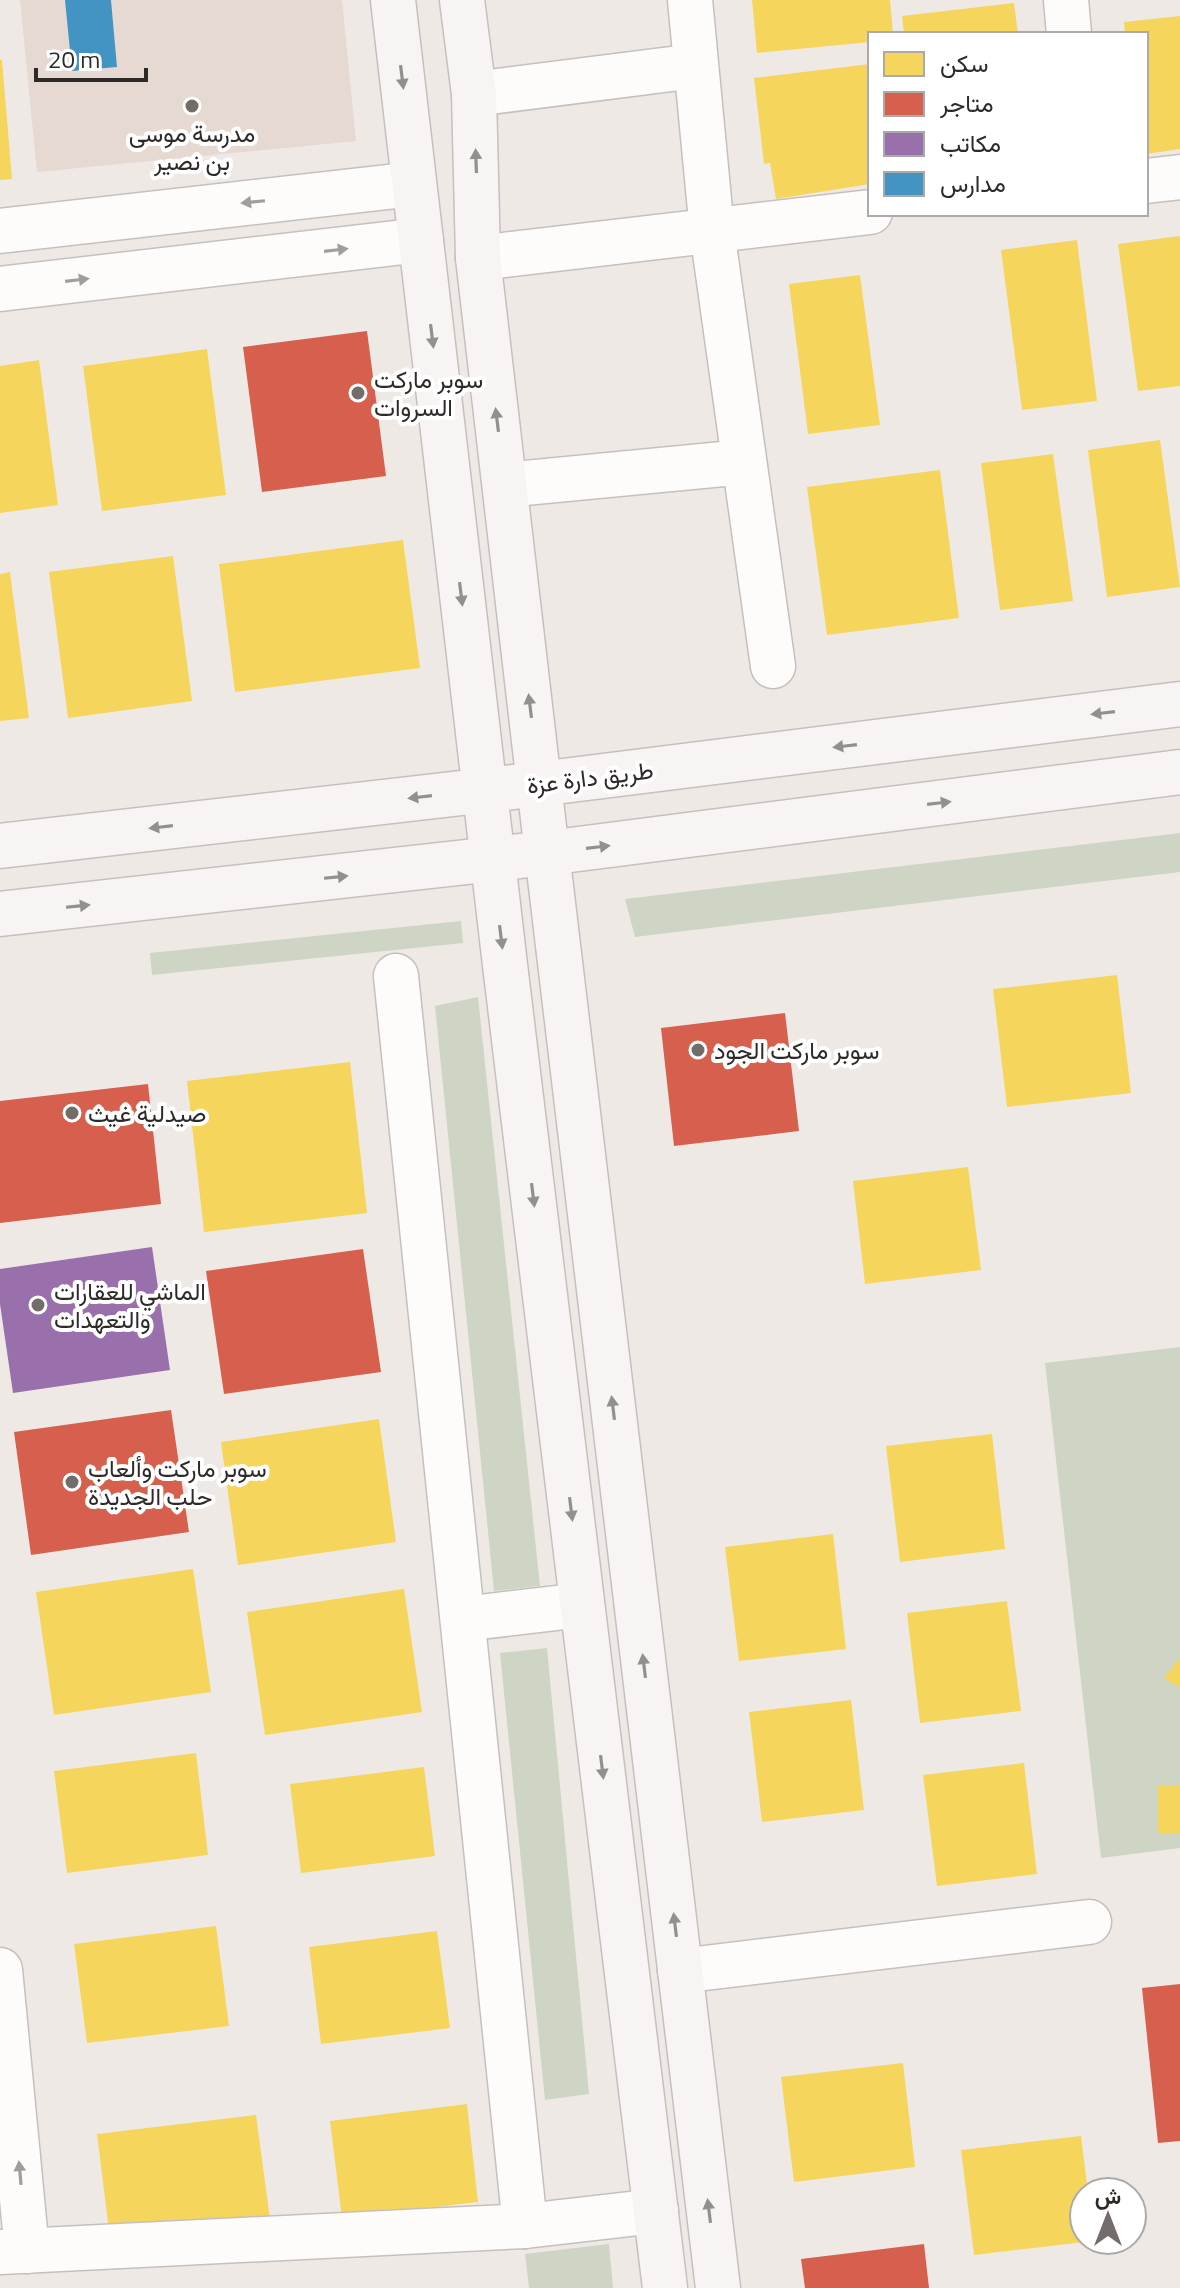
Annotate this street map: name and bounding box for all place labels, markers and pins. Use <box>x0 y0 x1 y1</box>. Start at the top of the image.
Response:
marker: مدرسة موسى بن نصير <box>183 97 201 115</box>
place label: مدرسة موسى بن نصير <box>129 115 255 179</box>
place label: سوبر ماركت السروات <box>374 361 483 425</box>
marker: سوبر ماركت السروات <box>349 384 367 402</box>
place label: سوبر ماركت الجود <box>714 1032 880 1068</box>
marker: سوبر ماركت الجود <box>689 1041 707 1059</box>
place label: صيدلية غيث <box>88 1095 206 1131</box>
marker: صيدلية غيث <box>63 1104 81 1122</box>
place label: الماشي للعقارات والتعهدات <box>54 1273 206 1337</box>
marker: الماشي للعقارات والتعهدات <box>29 1296 47 1314</box>
place label: سوبر ماركت وألعاب حلب الجديدة <box>88 1450 267 1514</box>
marker: سوبر ماركت وألعاب حلب الجديدة <box>63 1473 81 1491</box>

